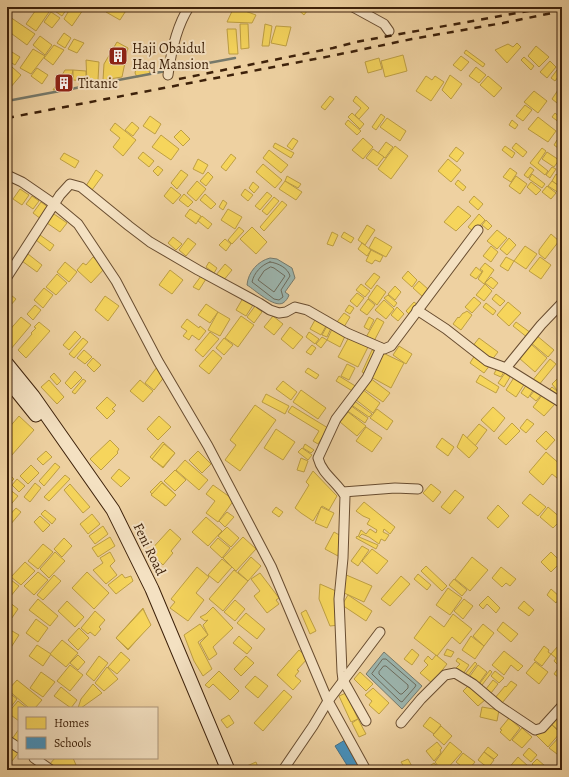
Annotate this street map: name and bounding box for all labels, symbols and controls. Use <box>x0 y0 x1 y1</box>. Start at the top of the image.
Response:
place label: Haji Obaidul Haq Mansion <box>132 39 209 74</box>
building icon: Haji Obaidul Haq Mansion <box>107 45 129 67</box>
building icon: Titanic <box>53 72 75 94</box>
place label: Titanic <box>78 74 118 93</box>
street label: Feni Road <box>129 520 171 579</box>
legend <box>18 707 158 759</box>
text: Homes <box>54 715 89 731</box>
text: Schools <box>54 735 91 751</box>

